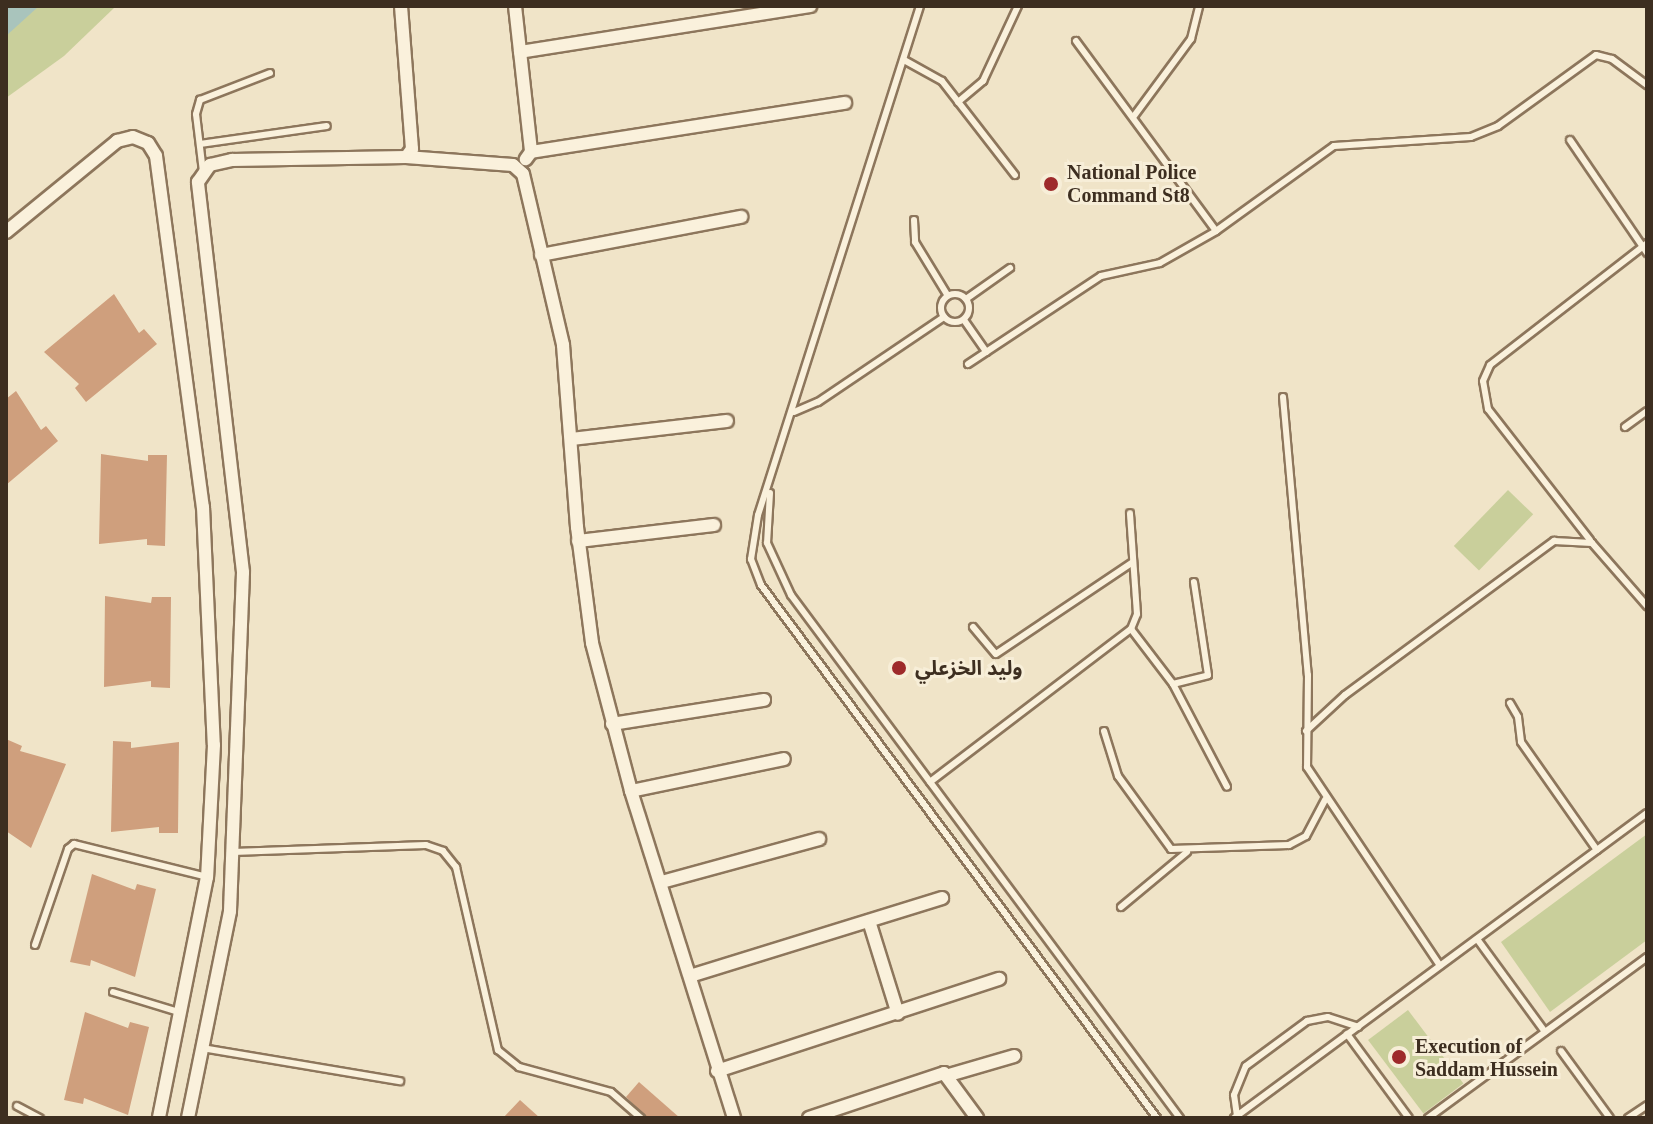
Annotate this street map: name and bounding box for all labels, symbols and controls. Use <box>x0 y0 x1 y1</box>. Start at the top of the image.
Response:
place label: National Police Command St8 <box>1067 160 1196 207</box>
marker: National Police Command St8 <box>1042 175 1060 193</box>
place label: وليد الخزعلي <box>915 656 1022 680</box>
marker: وليد الخزعلي <box>890 659 908 677</box>
place label: Execution of Saddam Hussein <box>1415 1034 1558 1081</box>
marker: Execution of Saddam Hussein <box>1390 1048 1408 1066</box>

